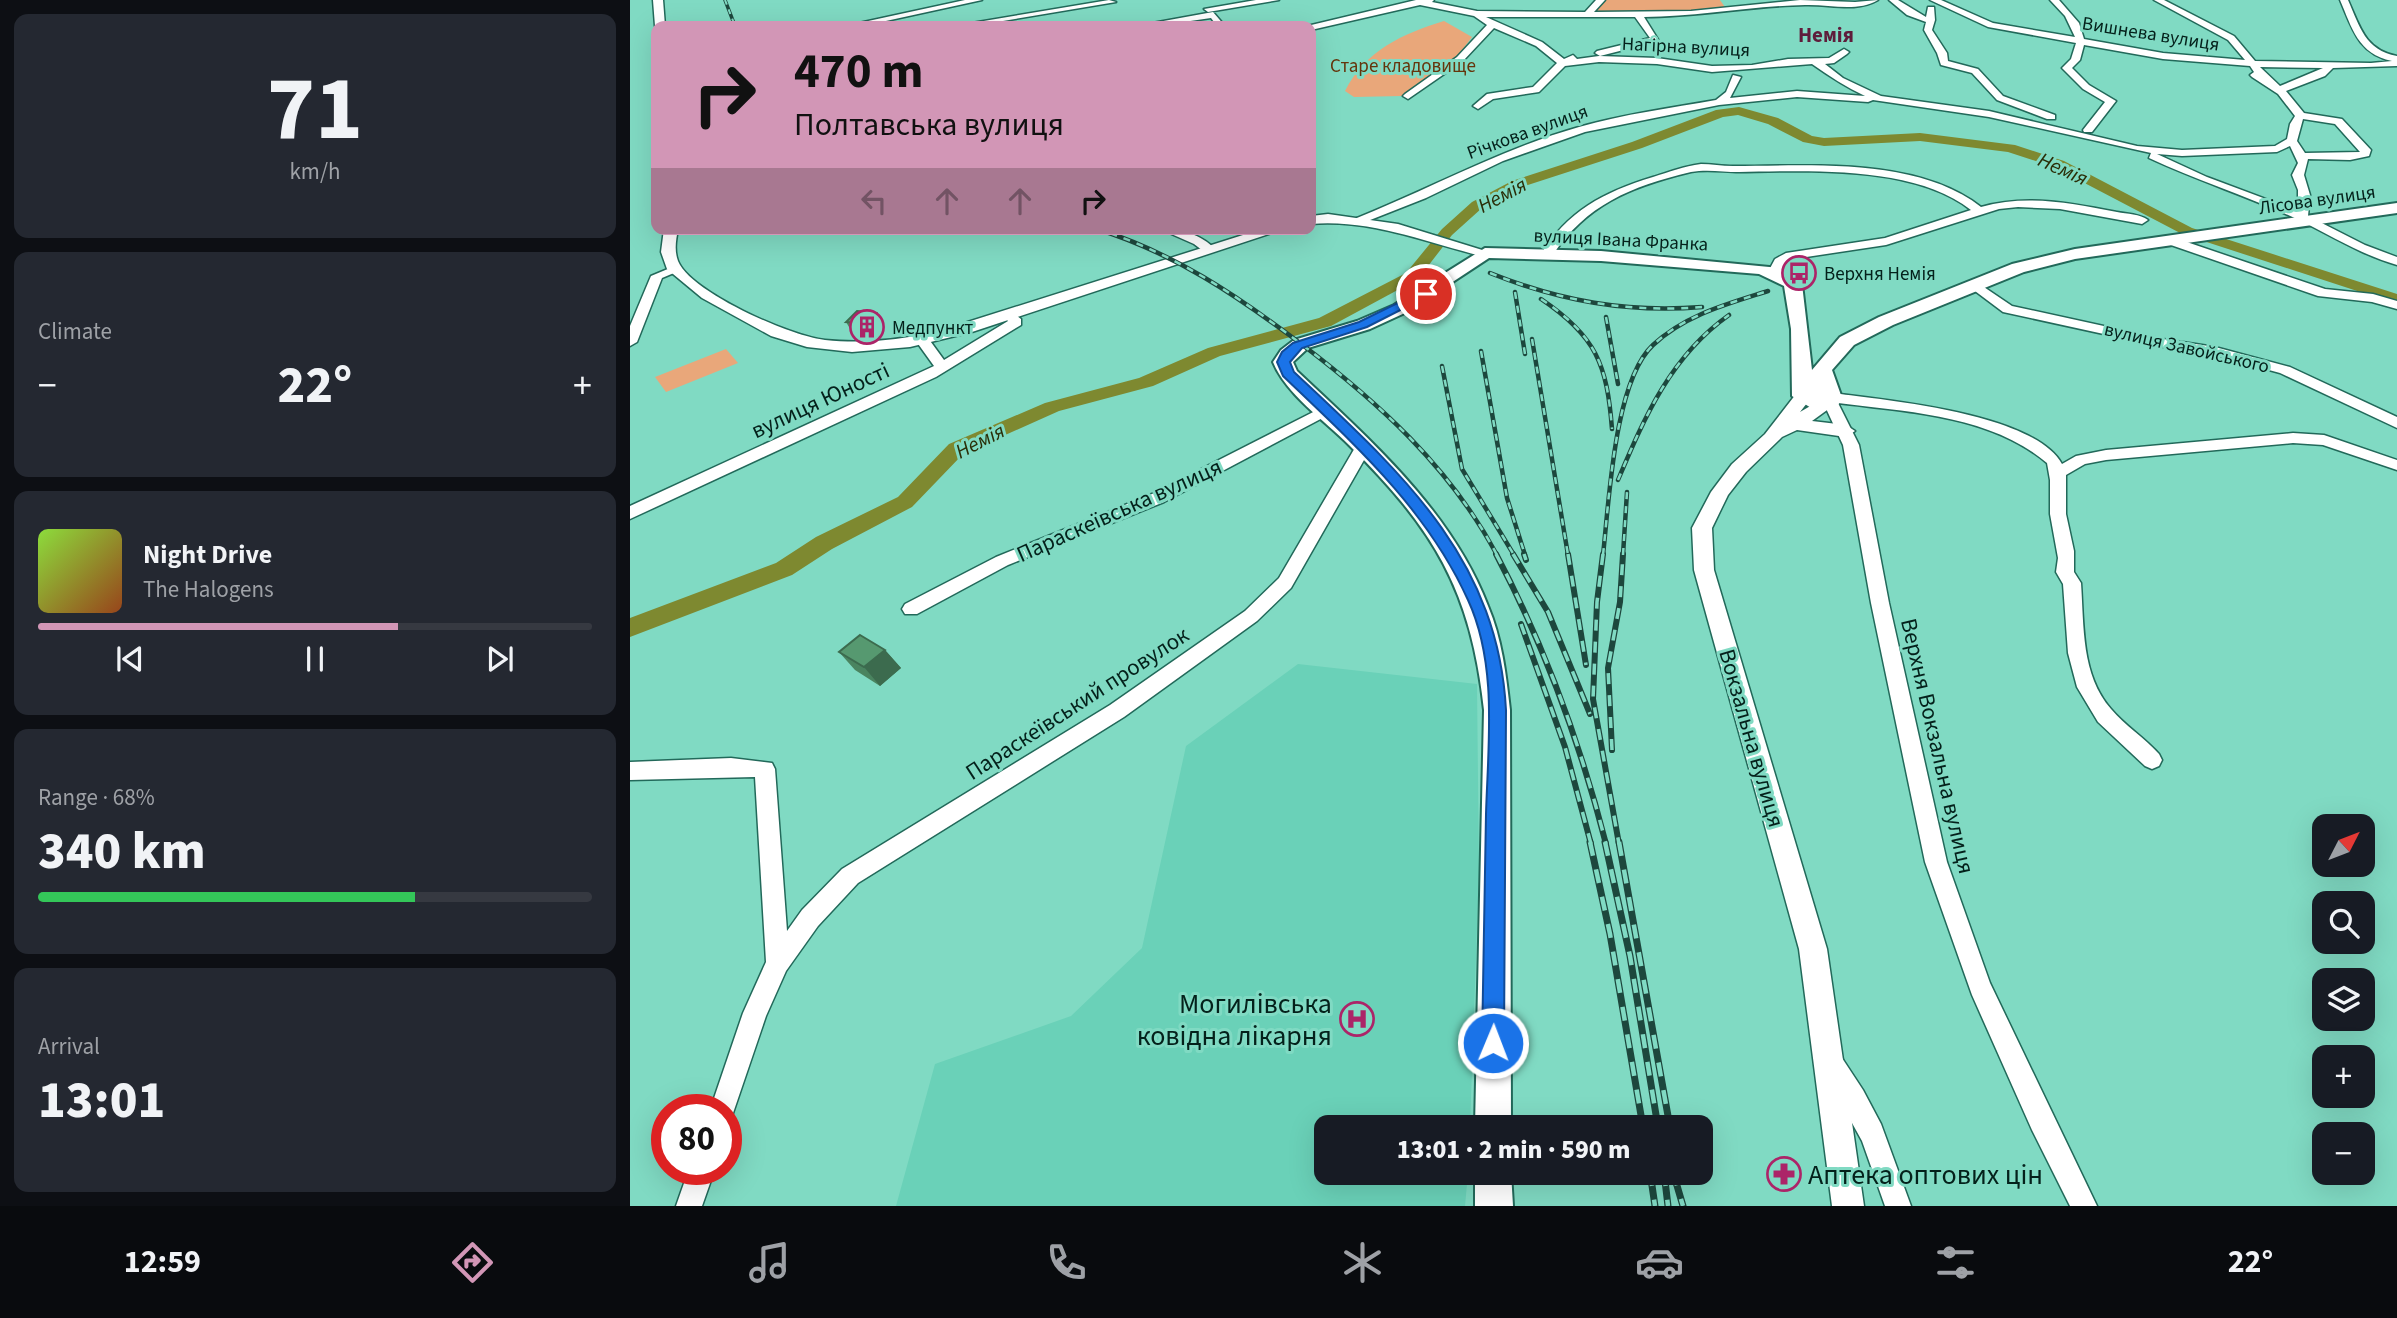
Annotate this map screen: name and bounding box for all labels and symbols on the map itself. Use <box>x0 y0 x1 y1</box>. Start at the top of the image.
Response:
street label: Вишнева вулиця <box>2080 10 2221 59</box>
district label: Немія <box>1798 20 1854 50</box>
street label: Нагірна вулиця <box>1621 31 1751 64</box>
park label: Старе кладовище <box>1330 53 1476 80</box>
street label: Річкова вулиця <box>1463 98 1592 167</box>
water label: Немія <box>2033 145 2093 193</box>
water label: Немія <box>1472 170 1532 220</box>
street label: Лісова вулиця <box>2257 179 2377 222</box>
street label: вулиця Івана Франка <box>1533 222 1709 259</box>
bus stop icon: Верхня Немія <box>1780 254 1818 292</box>
place label: Верхня Немія <box>1824 261 1936 288</box>
pin <box>1396 264 1456 324</box>
building icon: Медпункт <box>848 308 886 346</box>
place label: Медпункт <box>892 315 973 342</box>
street label: вулиця Завойського <box>2101 316 2272 381</box>
street label: вулиця Юності <box>746 354 895 447</box>
water label: Немія <box>950 416 1010 466</box>
street label: Параскеївська вулиця <box>1011 450 1227 571</box>
street label: Верхня Вокзальна вулиця <box>1892 615 1983 877</box>
street label: Параскеївський провулок <box>959 618 1196 788</box>
street label: Вокзальна вулиця <box>1710 645 1793 831</box>
north arrow <box>2312 814 2375 877</box>
place label: Могилівська ковідна лікарня <box>1137 984 1332 1056</box>
hospital icon: Могилівська ковідна лікарня <box>1338 1000 1376 1038</box>
position arrow <box>1456 1006 1530 1080</box>
speed limit sign: 80 <box>651 1094 742 1185</box>
pharmacy icon: Аптека оптових цін <box>1765 1155 1803 1193</box>
place label: Аптека оптових цін <box>1808 1155 2043 1195</box>

